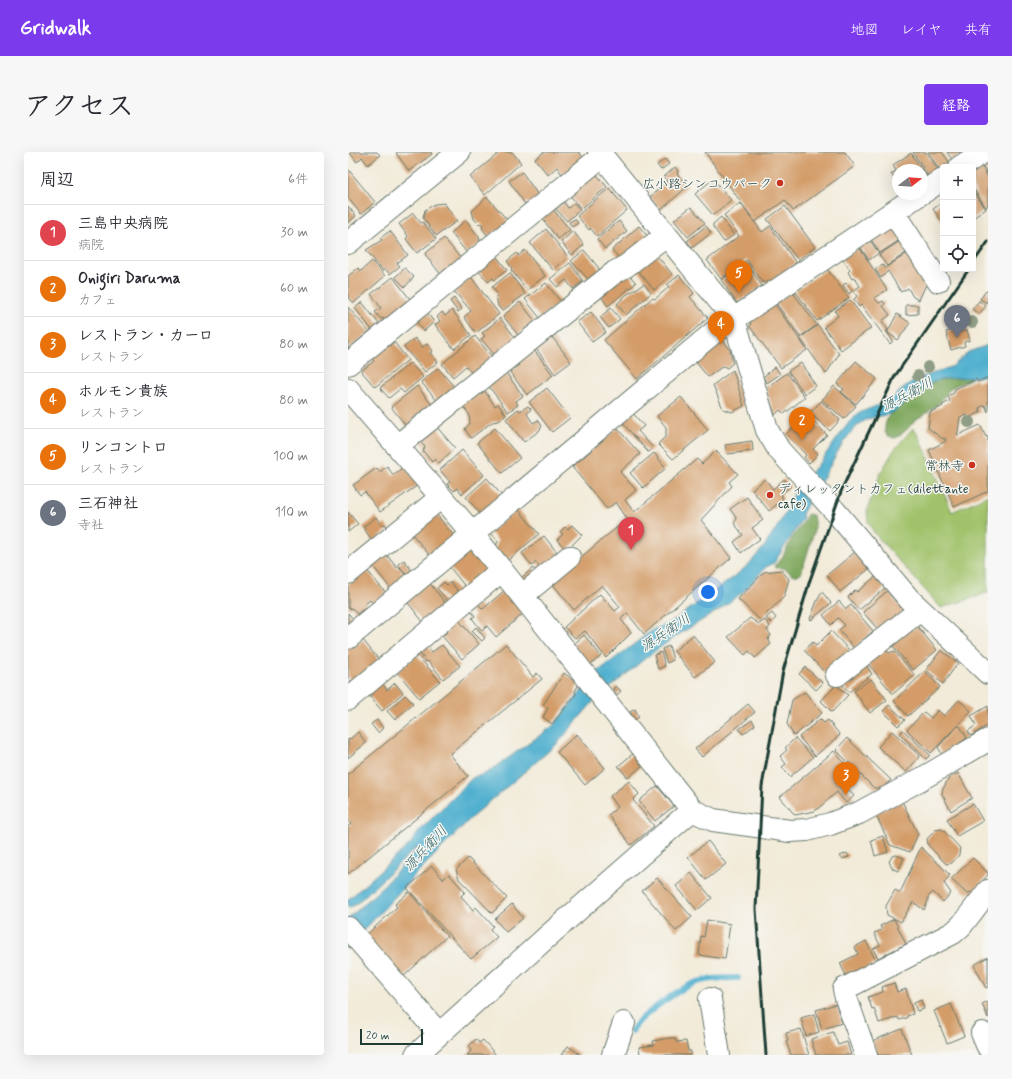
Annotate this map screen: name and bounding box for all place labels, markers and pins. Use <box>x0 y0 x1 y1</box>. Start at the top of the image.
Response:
place label: 広小路シンコウパーク <box>642 176 772 193</box>
marker: 広小路シンコウパーク <box>775 178 785 188</box>
pin: 5 <box>726 260 752 293</box>
pin: 6 <box>944 305 970 338</box>
pin: 4 <box>708 311 734 344</box>
pin: 2 <box>789 407 815 440</box>
place label: 常林寺 <box>925 458 964 475</box>
marker: 常林寺 <box>967 460 977 470</box>
place label: ディレッタントカフェ(dilettante cafe) <box>778 481 969 513</box>
marker: ディレッタントカフェ(dilettante cafe) <box>765 490 775 500</box>
pin: 1 <box>618 517 644 550</box>
pin: 3 <box>833 762 859 795</box>

